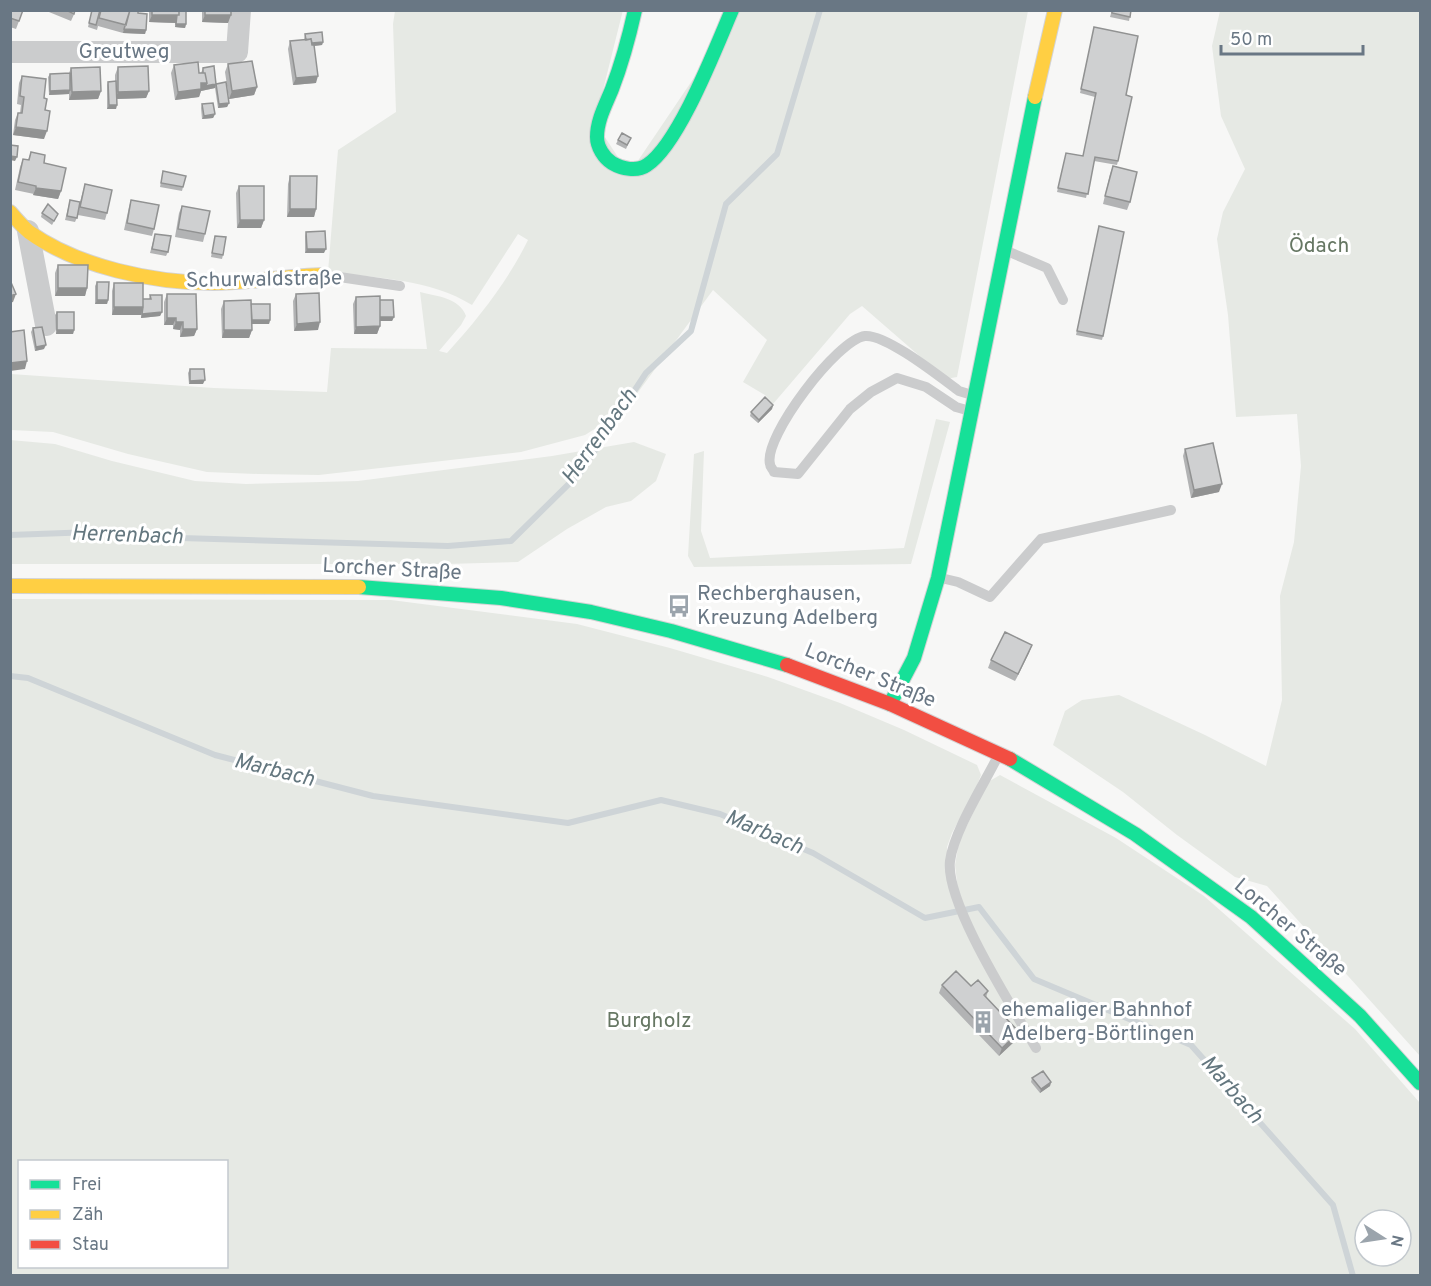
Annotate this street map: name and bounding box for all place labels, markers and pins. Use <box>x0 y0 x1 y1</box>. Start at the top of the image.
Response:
place label: Rechberghausen, Kreuzung Adelberg <box>697 581 878 632</box>
bus stop icon: Rechberghausen, Kreuzung Adelberg <box>666 593 692 619</box>
place label: ehemaliger Bahnhof Adelberg-Börtlingen <box>1001 997 1195 1048</box>
building icon: ehemaliger Bahnhof Adelberg-Börtlingen <box>970 1009 996 1035</box>

